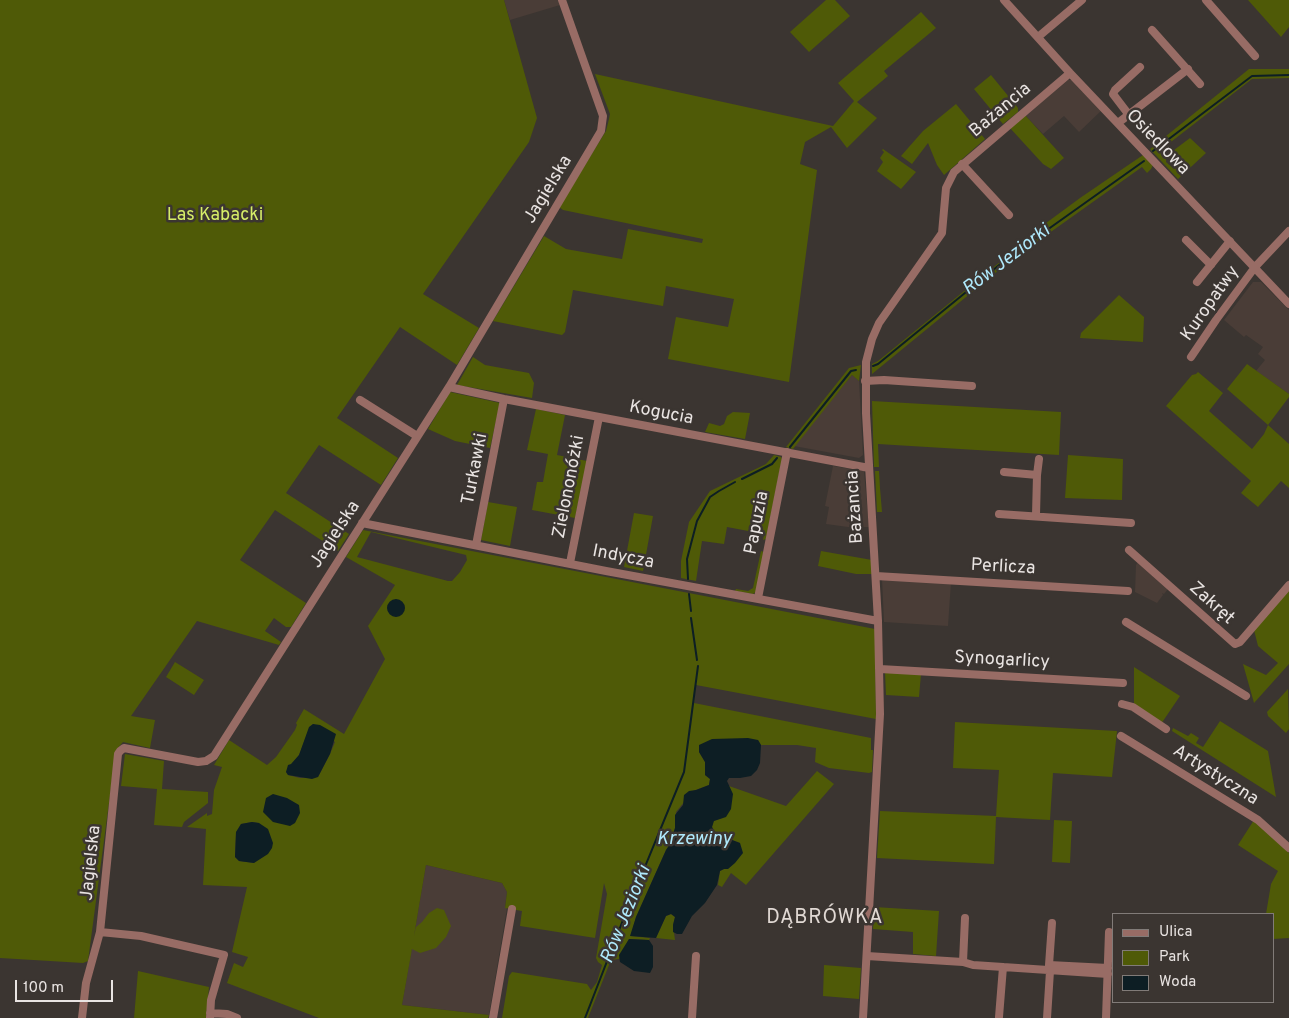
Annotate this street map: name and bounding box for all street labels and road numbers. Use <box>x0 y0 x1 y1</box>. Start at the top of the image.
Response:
street label: Bażancia <box>966 79 1036 143</box>
street label: Osiedlowa <box>1121 106 1193 180</box>
street label: Jagielska <box>520 152 578 228</box>
street label: Kuropatwy <box>1177 262 1245 346</box>
street label: Kogucia <box>627 397 695 431</box>
street label: Turkawki <box>458 431 494 507</box>
street label: Zielononóżki <box>549 434 591 540</box>
street label: Bażancia <box>843 469 869 545</box>
street label: Papuzia <box>741 489 775 557</box>
street label: Jagielska <box>306 497 366 573</box>
street label: Indycza <box>590 541 656 575</box>
street label: Perlicza <box>970 556 1036 580</box>
street label: Zakręt <box>1184 578 1238 630</box>
street label: Synogarlicy <box>954 648 1050 674</box>
street label: Artystyczna <box>1168 741 1262 811</box>
street label: Jagielska <box>77 824 107 902</box>

